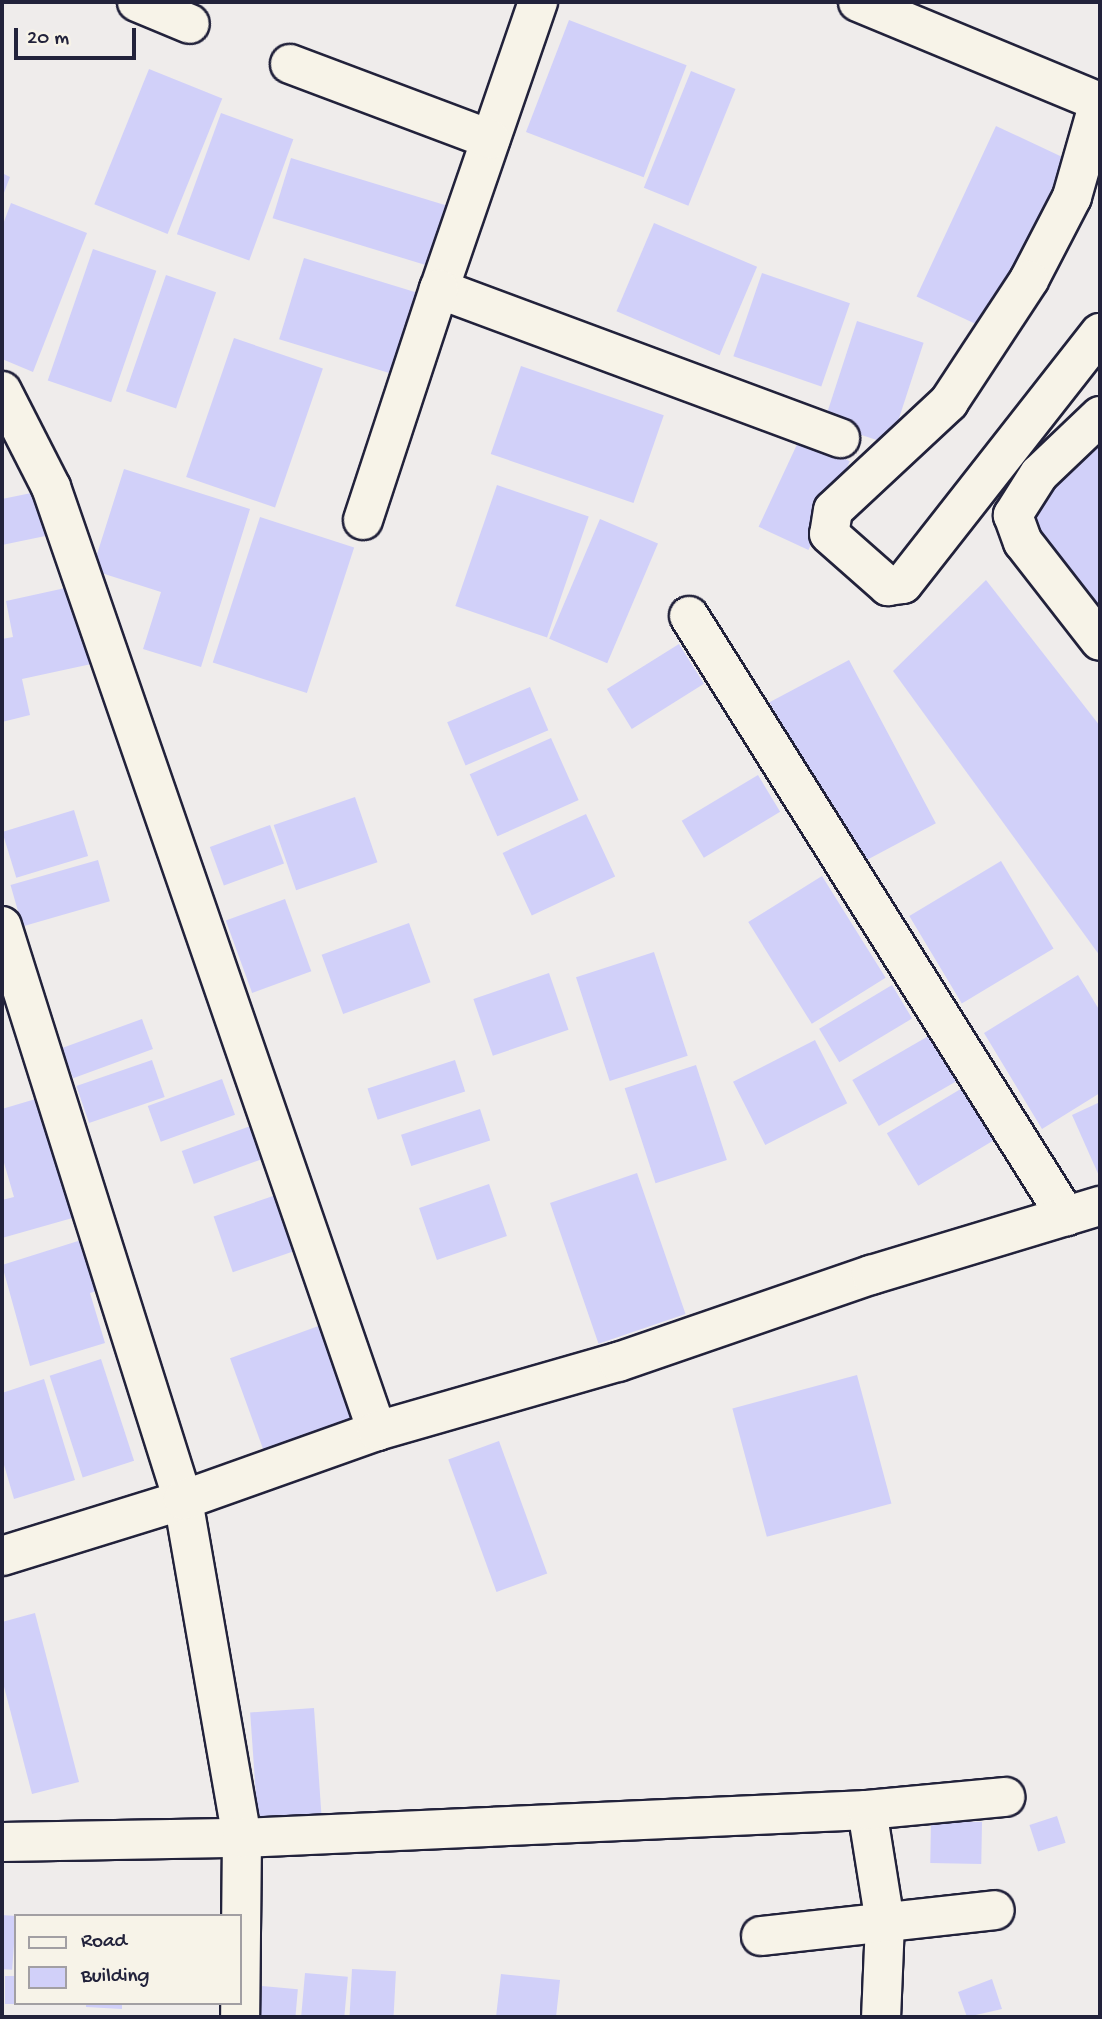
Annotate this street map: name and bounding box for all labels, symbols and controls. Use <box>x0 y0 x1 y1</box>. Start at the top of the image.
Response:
scale bar <box>18 14 140 58</box>
text: 20 m <box>27 27 69 52</box>
legend <box>14 1914 242 2005</box>
text: Road <box>81 1930 127 1955</box>
text: Building <box>81 1965 150 1990</box>

